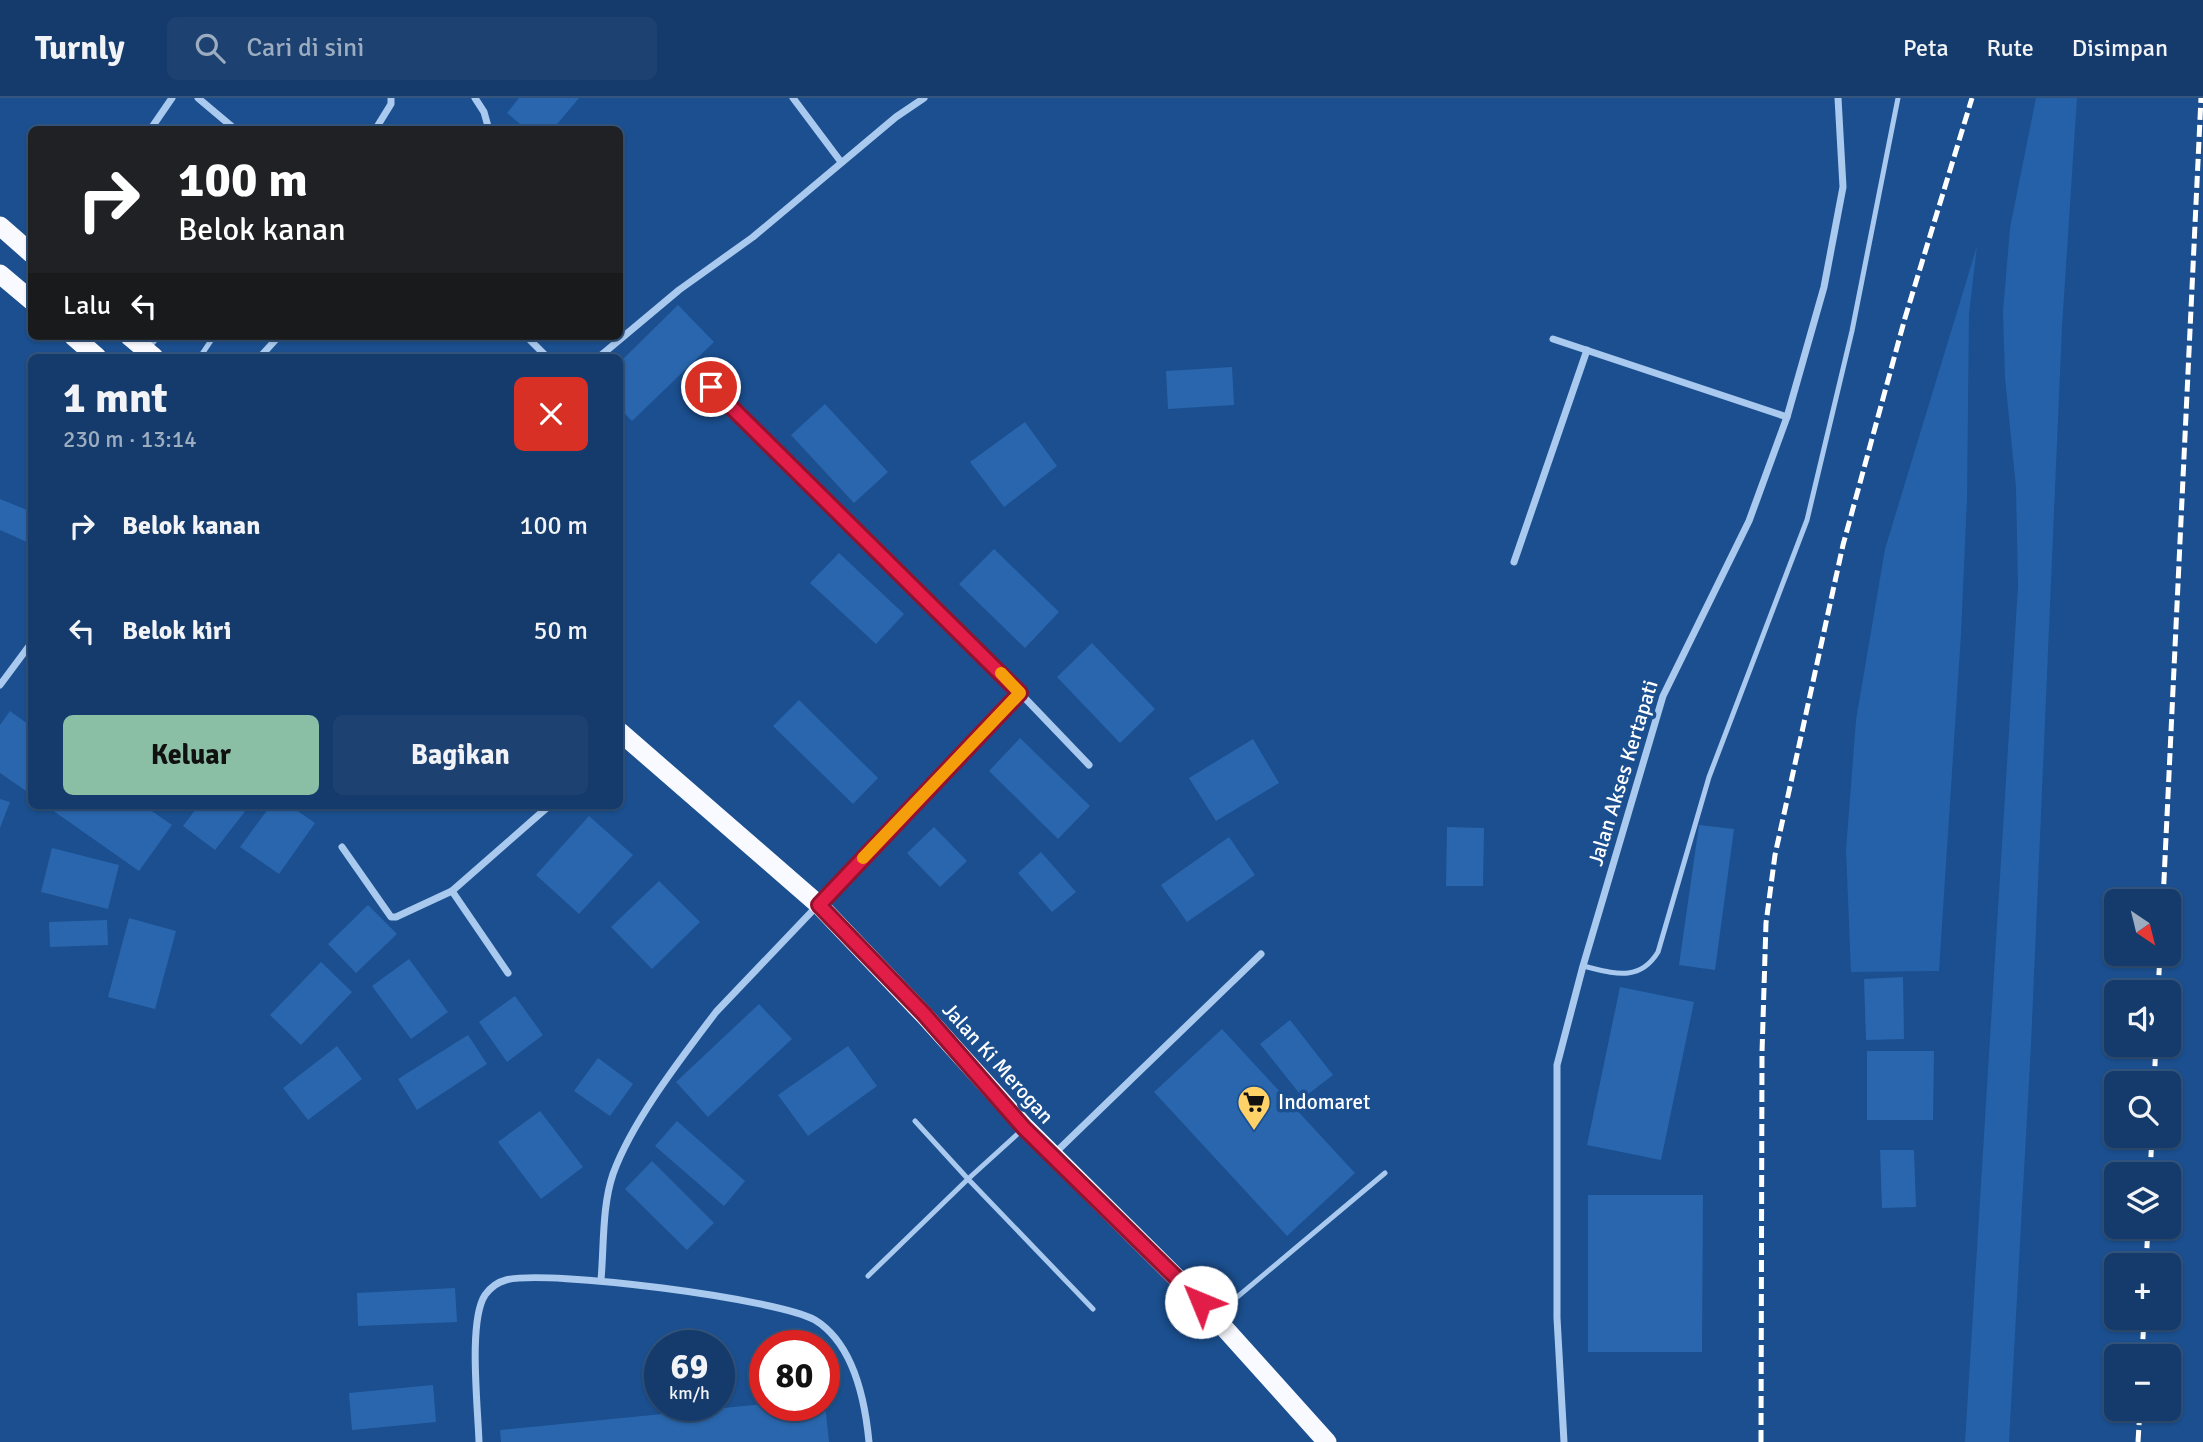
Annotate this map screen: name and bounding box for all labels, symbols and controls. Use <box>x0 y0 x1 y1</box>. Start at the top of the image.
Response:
search box <box>167 17 657 80</box>
text: Turnly <box>35 28 125 69</box>
icon: search <box>191 29 229 67</box>
text: Cari di sini <box>247 32 364 64</box>
text: Peta <box>1903 33 1949 63</box>
text: Rute <box>1987 33 2034 63</box>
text: Disimpan <box>2072 33 2168 63</box>
text: 100 m <box>178 150 308 210</box>
icon: right <box>63 154 154 245</box>
text: Belok kanan <box>178 210 346 249</box>
icon: left <box>125 287 163 325</box>
text: Lalu <box>63 290 111 322</box>
pin <box>681 357 741 417</box>
icon: arrive <box>692 368 730 406</box>
text: 1 mnt <box>63 373 168 424</box>
button: close <box>514 377 588 451</box>
text: 230 m · 13:14 <box>63 425 197 454</box>
icon: right <box>63 507 101 545</box>
text: Belok kanan <box>122 510 260 542</box>
text: 100 m <box>519 510 588 542</box>
icon: left <box>63 612 101 650</box>
text: Belok kiri <box>122 615 231 647</box>
text: 50 m <box>533 615 588 647</box>
street label: Jalan Akses Kertapati <box>1582 677 1664 869</box>
button: Keluar <box>63 715 319 795</box>
button: Bagikan <box>333 715 588 795</box>
north arrow <box>2104 889 2180 966</box>
map controls <box>2104 889 2181 1421</box>
button: sound <box>2104 980 2181 1057</box>
street label: Jalan Ki Merogan <box>937 997 1059 1129</box>
button: search <box>2104 1071 2181 1148</box>
supermarket icon: Indomaret <box>1235 1083 1273 1132</box>
place label: Indomaret <box>1278 1089 1370 1115</box>
button: layers <box>2104 1162 2181 1239</box>
button: + <box>2104 1253 2181 1330</box>
position arrow <box>1164 1265 1238 1339</box>
speed limit sign: 80 <box>749 1330 840 1421</box>
button: − <box>2104 1344 2181 1421</box>
text: 69 <box>671 1345 708 1388</box>
text: km/h <box>669 1382 710 1404</box>

